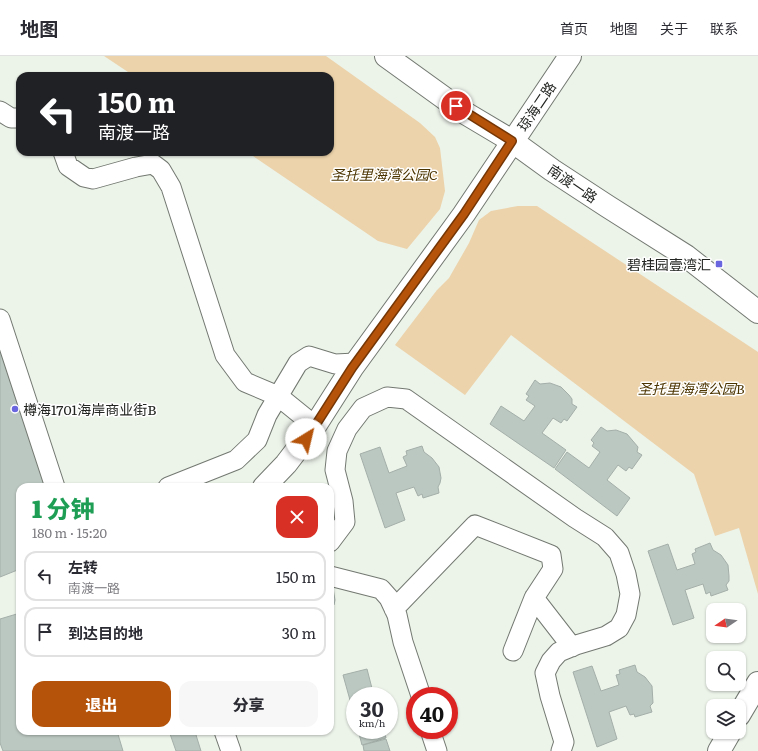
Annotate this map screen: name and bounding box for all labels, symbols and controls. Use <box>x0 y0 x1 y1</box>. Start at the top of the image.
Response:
text: 地图 <box>20 14 58 42</box>
text: 首页 <box>560 18 588 38</box>
text: 地图 <box>610 18 638 38</box>
text: 关于 <box>660 18 688 38</box>
text: 联系 <box>710 18 738 38</box>
street label: 琼海二路 <box>512 77 560 135</box>
text: 150 m <box>98 80 176 122</box>
icon: left <box>32 88 84 140</box>
pin <box>439 89 473 123</box>
icon: arrive <box>445 95 467 117</box>
text: 南渡一路 <box>98 118 170 145</box>
street label: 南渡一路 <box>544 159 602 207</box>
park label: 圣托里海湾公园C <box>331 164 438 184</box>
place label: 碧桂园壹湾汇 <box>627 254 711 274</box>
marker: 碧桂园壹湾汇 <box>714 259 724 269</box>
park label: 圣托里海湾公园B <box>638 378 745 398</box>
place label: 樽海1701海岸商业街B <box>23 399 156 419</box>
marker: 樽海1701海岸商业街B <box>10 404 20 414</box>
position arrow <box>285 418 327 460</box>
text: 1 分钟 <box>32 490 95 525</box>
button: close <box>276 496 318 538</box>
text: 180 m · 15:20 <box>32 523 107 542</box>
text: 左转 <box>68 555 98 578</box>
icon: left <box>34 565 56 587</box>
text: 150 m <box>276 565 316 588</box>
text: 南渡一路 <box>68 578 120 597</box>
north arrow <box>706 603 746 643</box>
map controls <box>706 603 746 739</box>
icon: arrive <box>34 621 56 643</box>
text: 到达目的地 <box>68 621 143 644</box>
text: 30 m <box>282 621 316 644</box>
button: search <box>706 651 746 691</box>
button: 退出 <box>32 681 171 727</box>
button: 分享 <box>179 681 318 727</box>
speed limit sign: 40 <box>406 687 458 739</box>
text: 30 <box>360 693 384 723</box>
button: layers <box>706 699 746 739</box>
text: km/h <box>359 715 385 730</box>

